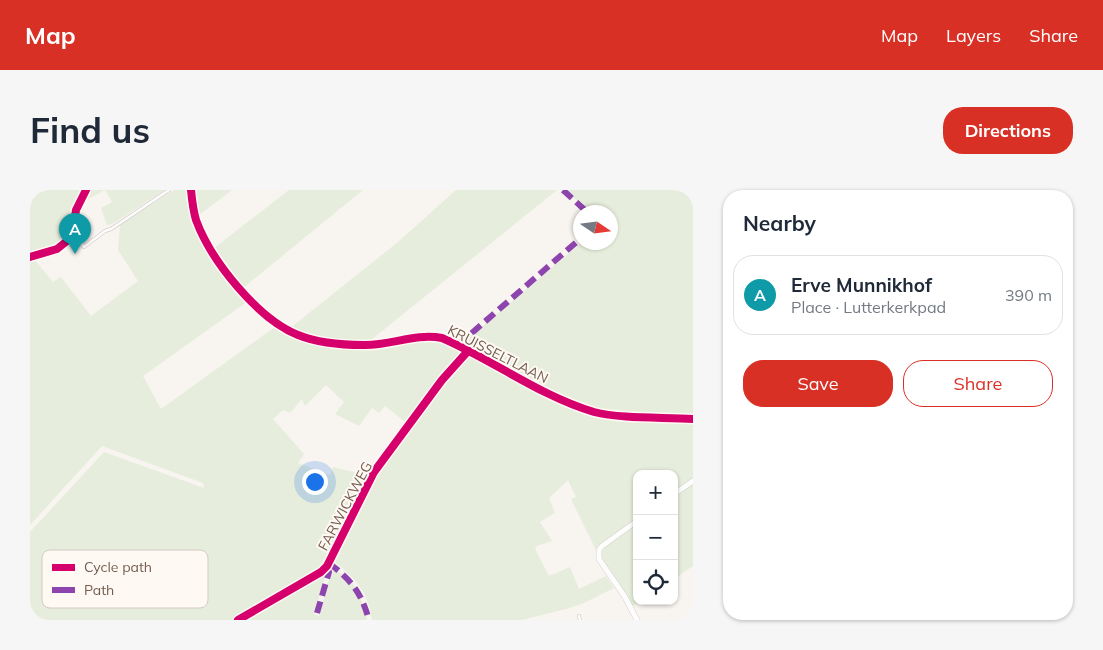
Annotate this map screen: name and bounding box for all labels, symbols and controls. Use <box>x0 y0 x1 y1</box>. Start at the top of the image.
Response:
text: Map <box>25 20 76 50</box>
text: Map <box>881 24 918 47</box>
text: Layers <box>946 24 1001 47</box>
text: Share <box>1029 24 1078 47</box>
button: Directions <box>943 107 1073 154</box>
text: Find us <box>30 108 150 152</box>
north arrow <box>573 205 618 250</box>
text: Nearby <box>743 210 816 236</box>
pin: A <box>59 213 91 254</box>
text: Erve Munnikhof <box>791 273 932 297</box>
text: A <box>754 285 766 305</box>
text: 390 m <box>1005 285 1052 305</box>
text: Place · Lutterkerkpad <box>791 297 946 317</box>
street label: KRUISSELTLAAN <box>445 321 551 387</box>
button: Save <box>743 360 893 407</box>
button: Share <box>903 360 1053 407</box>
street label: FARWICKWEG <box>314 458 376 554</box>
your location <box>302 469 328 495</box>
map controls <box>633 470 678 605</box>
button: + <box>633 470 678 515</box>
button: − <box>633 515 678 560</box>
legend <box>42 550 208 608</box>
text: Cycle path <box>84 558 152 576</box>
button: locate <box>633 560 678 605</box>
text: Path <box>84 581 114 599</box>

